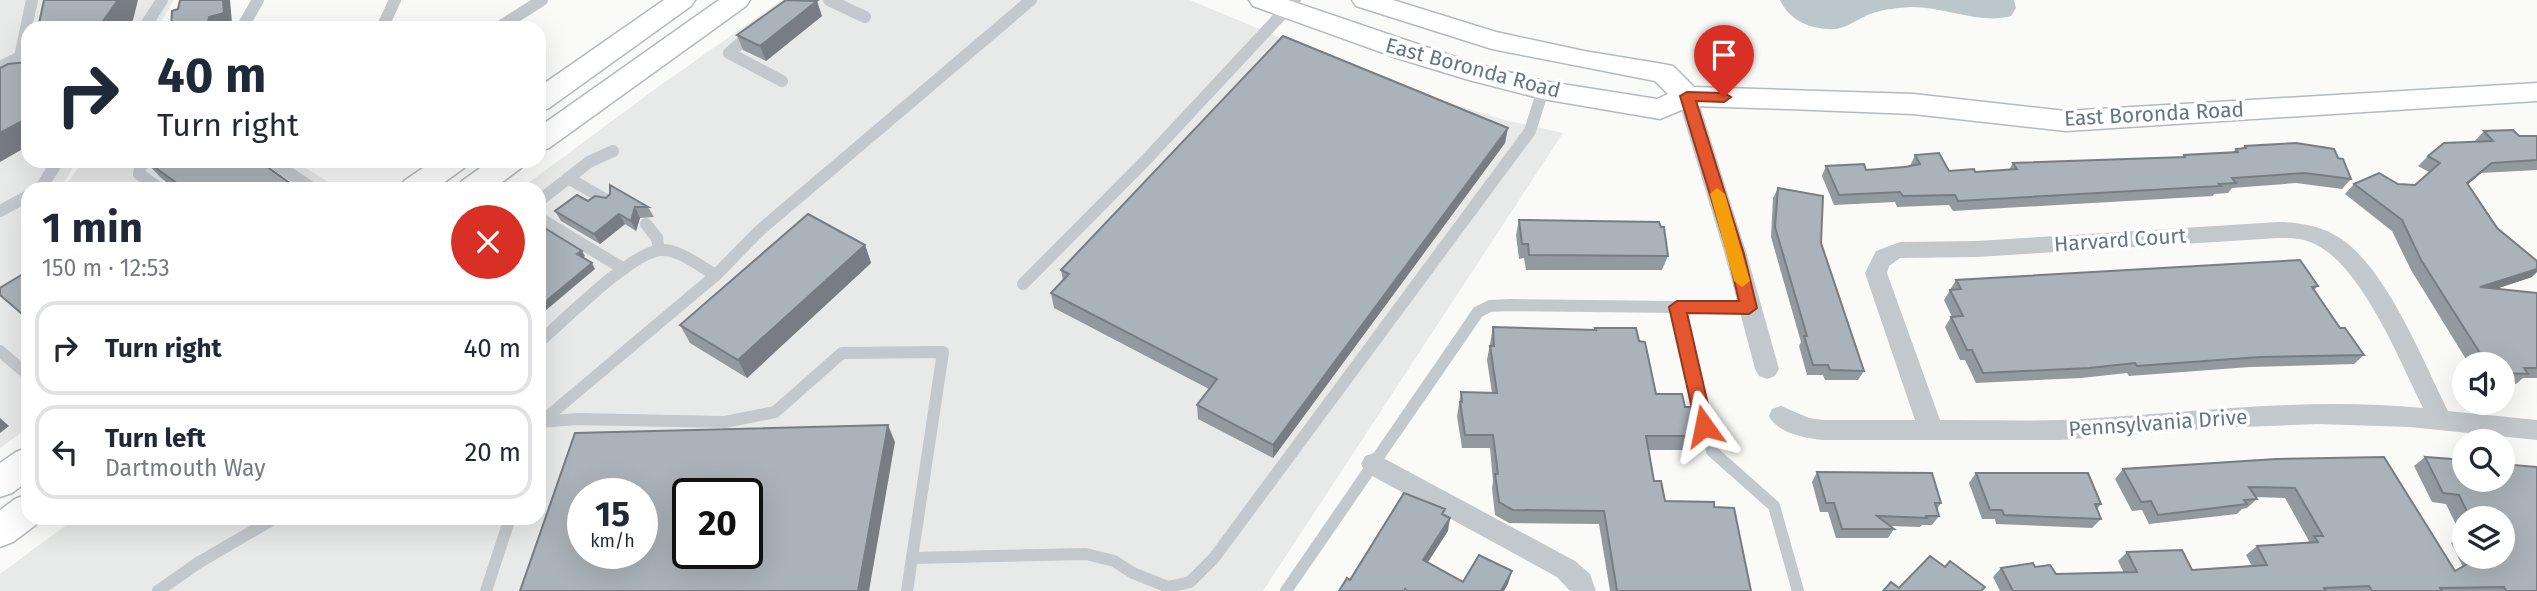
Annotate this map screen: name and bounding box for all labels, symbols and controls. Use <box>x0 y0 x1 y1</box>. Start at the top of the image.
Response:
pin <box>1694 25 1754 97</box>
street label: East Boronda Road <box>1383 32 1563 104</box>
icon: arrive <box>1705 36 1743 74</box>
text: 40 m <box>157 46 266 105</box>
icon: right <box>42 49 133 140</box>
street label: East Boronda Road <box>2063 96 2245 132</box>
text: Turn right <box>157 106 299 144</box>
text: 1 min <box>42 203 143 253</box>
button: close <box>451 205 525 279</box>
street label: Harvard Court <box>2053 222 2187 258</box>
text: 150 m · 12:53 <box>42 254 170 282</box>
icon: right <box>46 329 84 367</box>
text: Turn right <box>105 333 222 364</box>
text: 40 m <box>463 333 521 364</box>
map controls <box>2452 352 2515 569</box>
button: sound <box>2452 352 2515 415</box>
position arrow <box>1667 389 1741 463</box>
street label: Pennsylvania Drive <box>2068 404 2248 442</box>
text: Turn left <box>105 423 206 454</box>
button: search <box>2452 429 2515 492</box>
icon: left <box>46 433 84 471</box>
text: 20 m <box>464 437 521 468</box>
text: Dartmouth Way <box>105 454 265 482</box>
speed limit sign: 20 <box>672 478 763 569</box>
text: 15 <box>595 493 630 535</box>
button: layers <box>2452 506 2515 569</box>
text: km/h <box>590 530 635 552</box>

